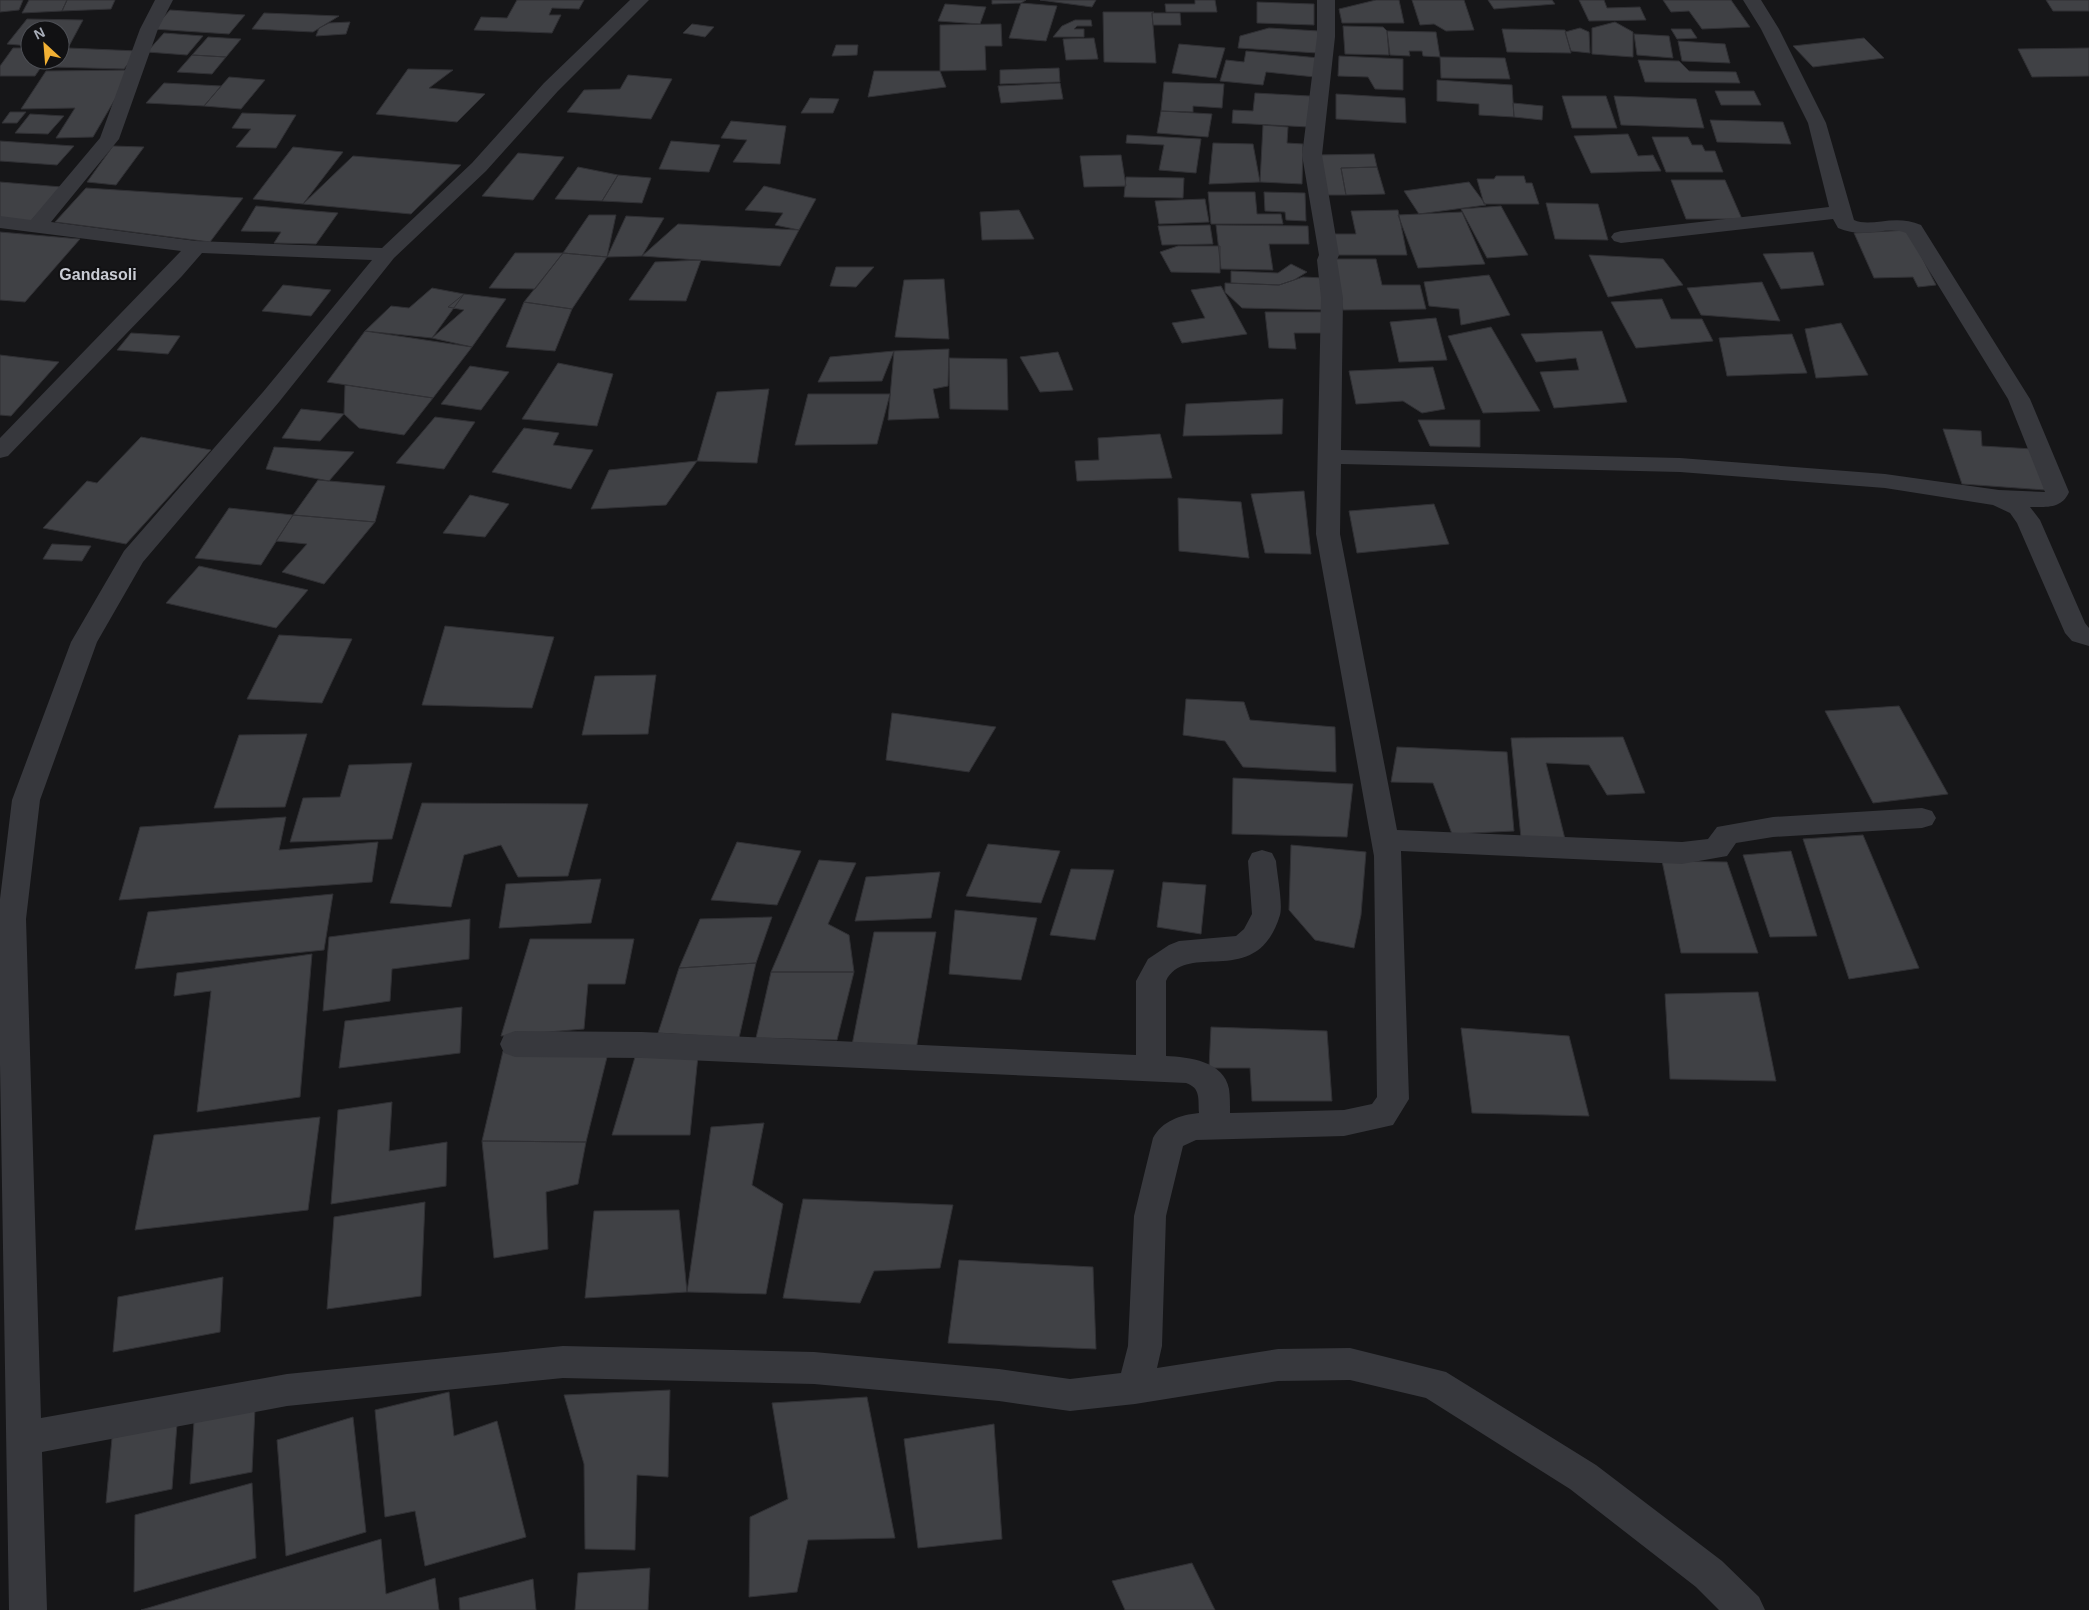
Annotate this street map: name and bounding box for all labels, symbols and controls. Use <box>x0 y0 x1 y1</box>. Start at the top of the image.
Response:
north arrow <box>20 20 70 70</box>
text: N <box>31 24 47 43</box>
district label: Gandasoli <box>59 266 137 283</box>

